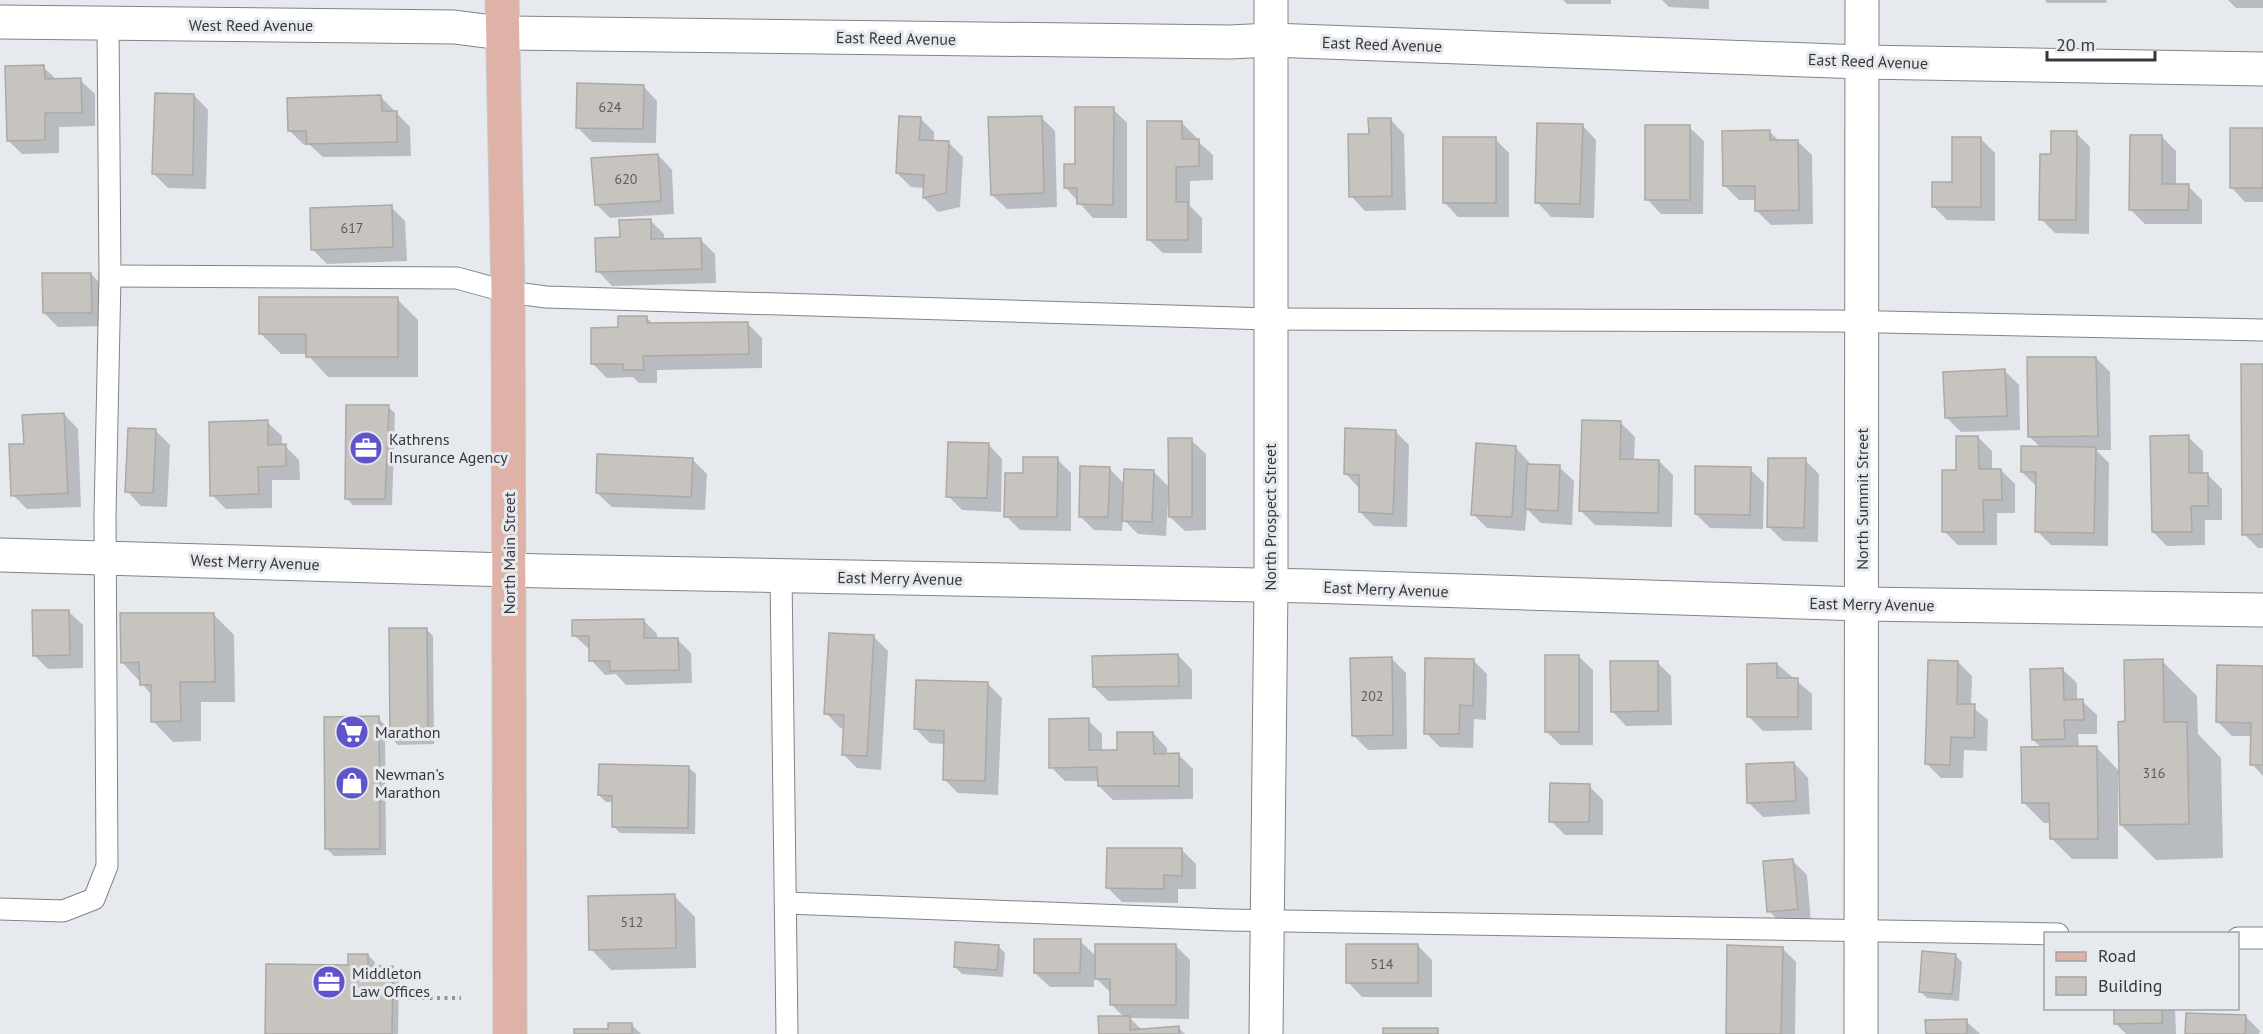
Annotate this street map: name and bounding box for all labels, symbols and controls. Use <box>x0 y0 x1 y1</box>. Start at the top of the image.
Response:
street label: West Reed Avenue <box>189 15 313 35</box>
scale bar <box>2047 24 2155 62</box>
street label: East Reed Avenue <box>836 27 956 49</box>
street label: East Reed Avenue <box>1322 32 1442 56</box>
text: 20 m <box>2056 33 2095 56</box>
street label: East Reed Avenue <box>1808 49 1928 73</box>
house number: 624 <box>599 98 622 116</box>
house number: 620 <box>615 170 638 188</box>
house number: 617 <box>341 219 363 237</box>
street label: North Summit Street <box>1852 428 1872 570</box>
place label: Kathrens Insurance Agency <box>389 429 508 467</box>
office icon: Kathrens Insurance Agency <box>348 430 384 466</box>
street label: North Prospect Street <box>1260 443 1280 591</box>
street label: North Main Street <box>499 491 519 614</box>
street label: West Merry Avenue <box>190 550 320 574</box>
street label: East Merry Avenue <box>837 567 963 589</box>
street label: East Merry Avenue <box>1323 577 1449 601</box>
street label: East Merry Avenue <box>1809 593 1935 615</box>
house number: 202 <box>1361 687 1383 705</box>
supermarket icon: Marathon <box>334 714 370 750</box>
place label: Marathon <box>375 722 440 742</box>
place label: Newman's Marathon <box>375 764 445 802</box>
house number: 316 <box>2143 764 2165 782</box>
shop icon: Newman's Marathon <box>334 765 370 801</box>
house number: 512 <box>621 913 643 931</box>
legend <box>2044 932 2239 1010</box>
text: Road <box>2098 944 2136 967</box>
house number: 514 <box>1371 955 1394 973</box>
place label: Middleton Law Offices <box>352 963 430 1001</box>
office icon: Middleton Law Offices <box>311 964 347 1000</box>
text: Building <box>2098 974 2162 997</box>

